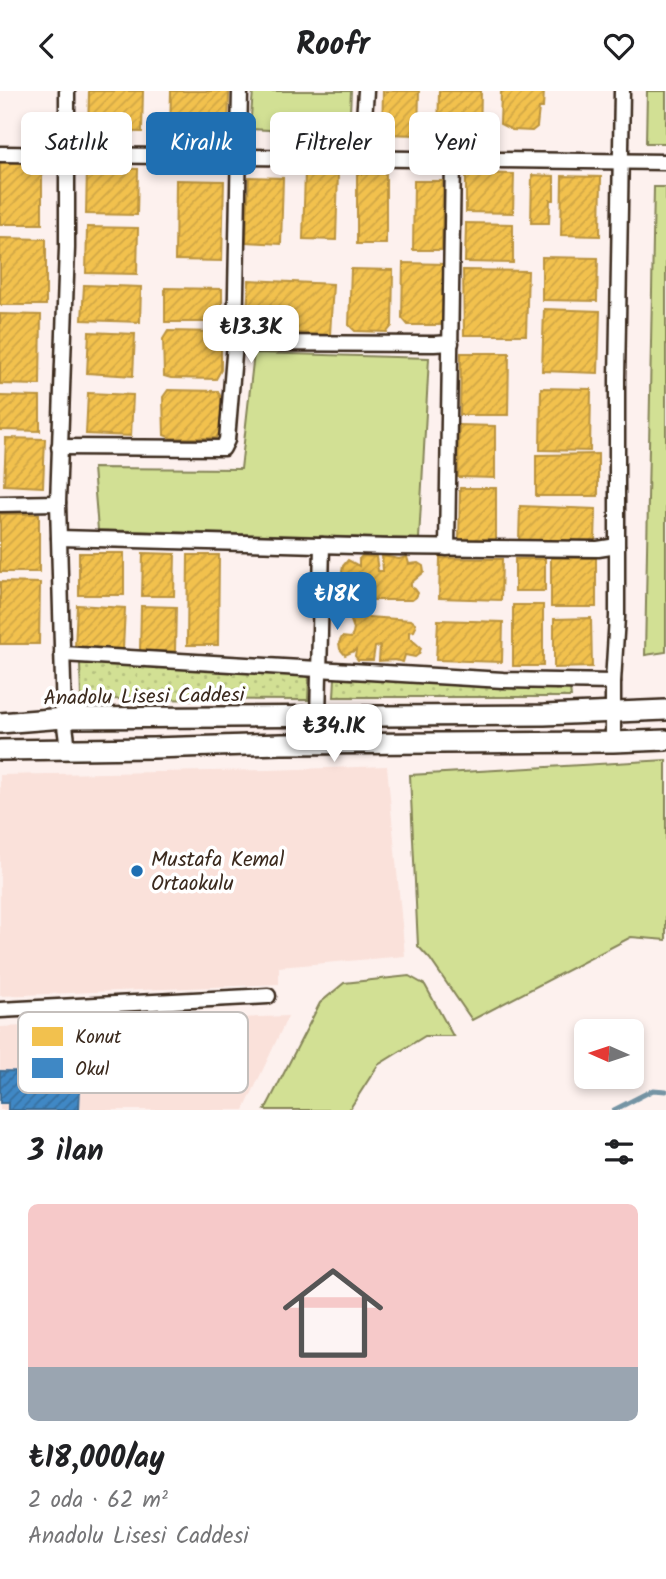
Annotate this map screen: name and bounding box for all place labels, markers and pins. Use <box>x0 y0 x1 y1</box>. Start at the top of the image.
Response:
pin: ₺13.3K <box>194 306 308 365</box>
pin: ₺18K <box>296 573 378 632</box>
pin: ₺34.1K <box>277 705 391 764</box>
place label: Mustafa Kemal Ortaokulu <box>151 844 284 901</box>
marker: Mustafa Kemal Ortaokulu <box>129 863 145 879</box>

